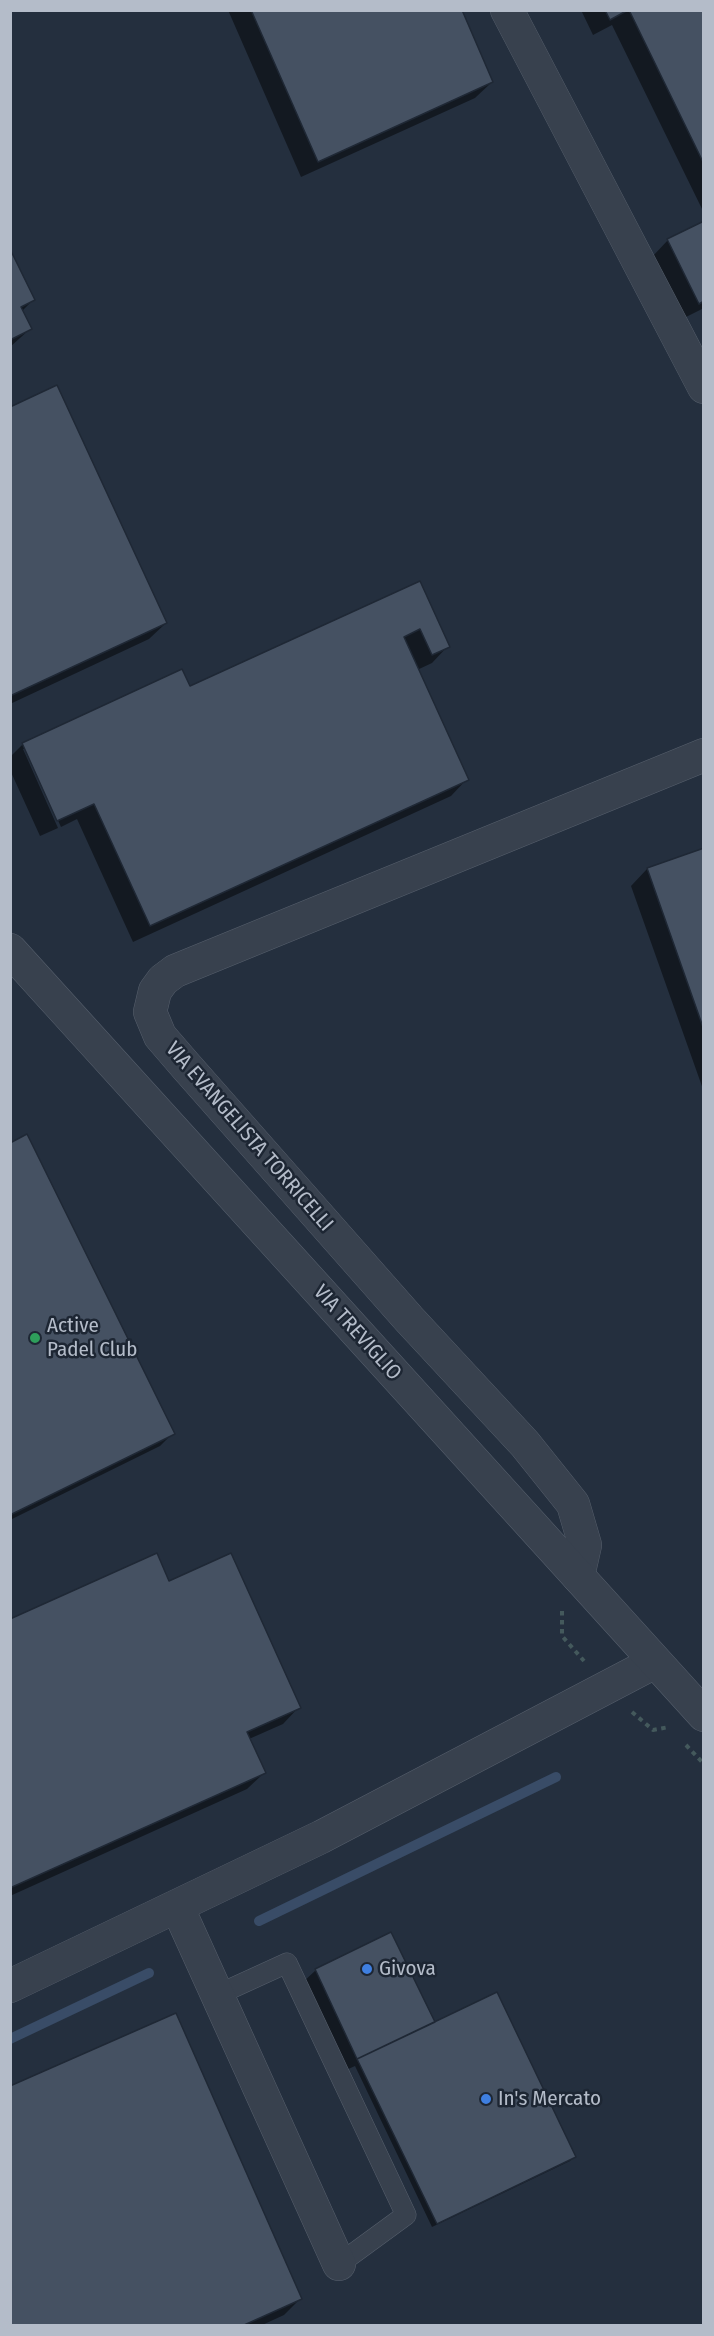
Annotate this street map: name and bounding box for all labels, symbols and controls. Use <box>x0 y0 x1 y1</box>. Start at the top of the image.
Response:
street label: VIA EVANGELISTA TORRICELLI <box>160 1037 338 1237</box>
street label: VIA TREVIGLIO <box>308 1280 406 1386</box>
place label: Active Padel Club <box>47 1313 137 1363</box>
marker: Active Padel Club <box>28 1331 42 1345</box>
place label: Givova <box>379 1956 436 1982</box>
marker: Givova <box>360 1962 374 1976</box>
place label: In's Mercato <box>498 2086 601 2112</box>
marker: In's Mercato <box>479 2092 493 2106</box>

